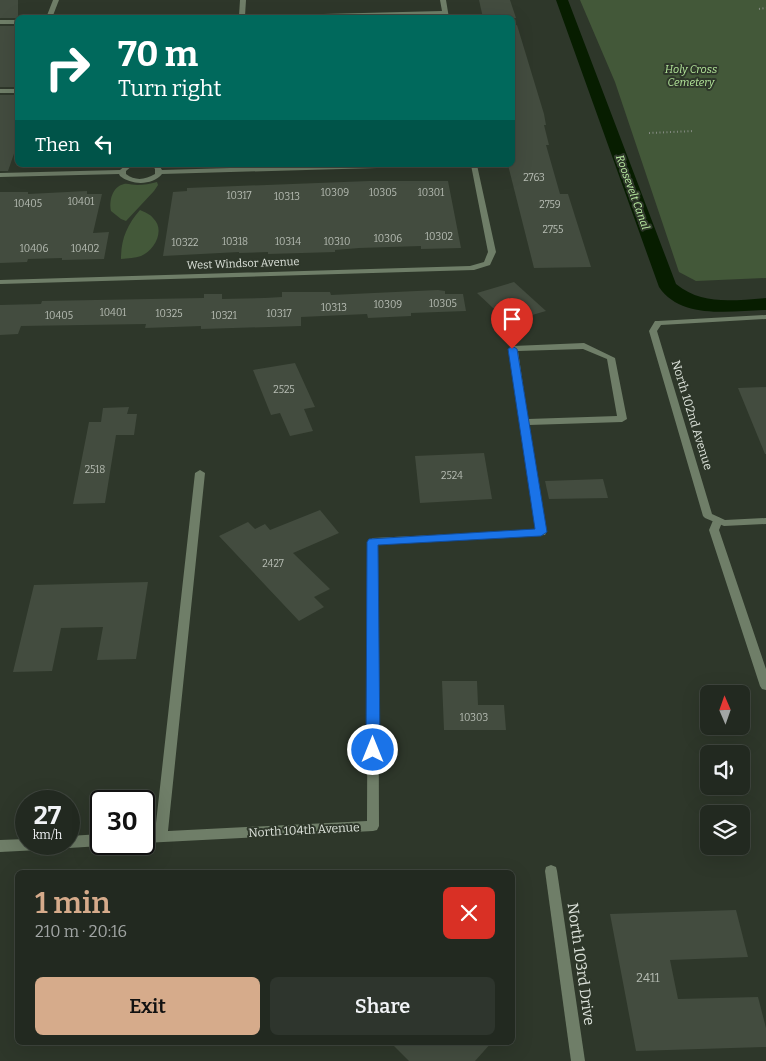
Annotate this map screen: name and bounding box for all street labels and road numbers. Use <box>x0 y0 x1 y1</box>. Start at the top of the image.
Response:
street label: West Windsor Avenue <box>186 255 300 272</box>
street label: North 102nd Avenue <box>669 358 715 472</box>
street label: North 104th Avenue <box>248 820 360 840</box>
street label: North 103rd Drive <box>563 902 599 1026</box>

